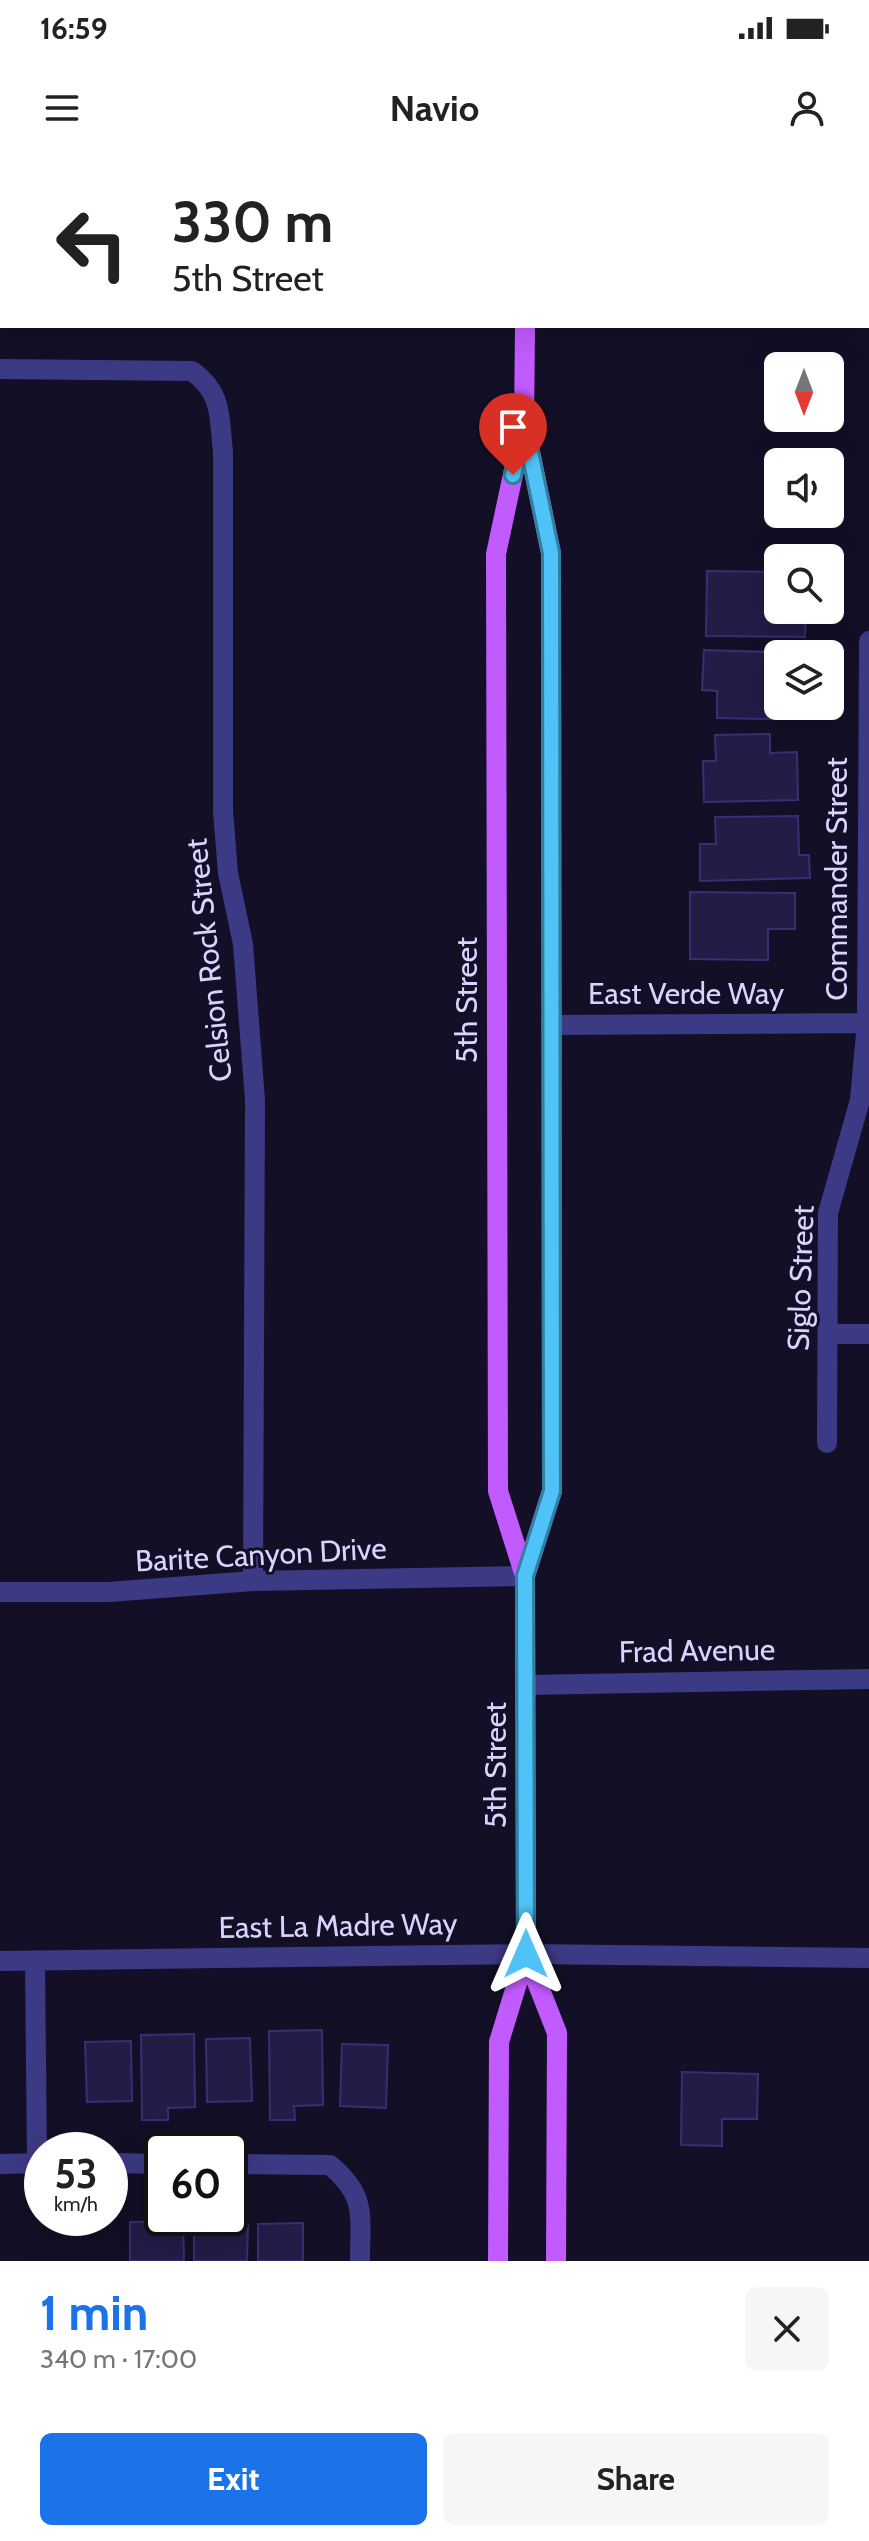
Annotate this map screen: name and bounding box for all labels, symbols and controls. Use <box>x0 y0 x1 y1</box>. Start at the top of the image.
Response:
text: 16:59 <box>40 10 108 47</box>
icon: menu <box>40 86 84 130</box>
text: Navio <box>390 86 479 130</box>
icon: person <box>785 86 829 130</box>
text: 330 m <box>172 188 333 256</box>
icon: left <box>40 192 144 296</box>
text: 5th Street <box>172 256 324 300</box>
north arrow <box>764 352 844 432</box>
map controls <box>764 352 844 720</box>
pin <box>479 393 547 475</box>
icon: arrive <box>491 405 535 449</box>
button: sound <box>764 448 844 528</box>
button: search <box>764 544 844 624</box>
button: layers <box>764 640 844 720</box>
street label: Commander Street <box>818 757 855 1001</box>
street label: Celsion Rock Street <box>177 837 240 1083</box>
street label: 5th Street <box>448 937 485 1063</box>
street label: East Verde Way <box>588 975 784 1012</box>
street label: Siglo Street <box>779 1204 822 1352</box>
street label: Barite Canyon Drive <box>134 1529 388 1580</box>
street label: Frad Avenue <box>618 1631 776 1670</box>
street label: 5th Street <box>477 1702 514 1828</box>
street label: East La Madre Way <box>218 1905 458 1946</box>
position arrow <box>484 1912 568 1996</box>
speed limit sign: 60 <box>144 2132 248 2236</box>
text: 53 <box>54 2149 98 2198</box>
text: km/h <box>54 2192 98 2216</box>
text: 1 min <box>40 2284 148 2342</box>
button: close <box>745 2287 829 2371</box>
text: 340 m · 17:00 <box>40 2343 197 2375</box>
button: Exit <box>40 2433 427 2525</box>
button: Share <box>443 2433 829 2525</box>

